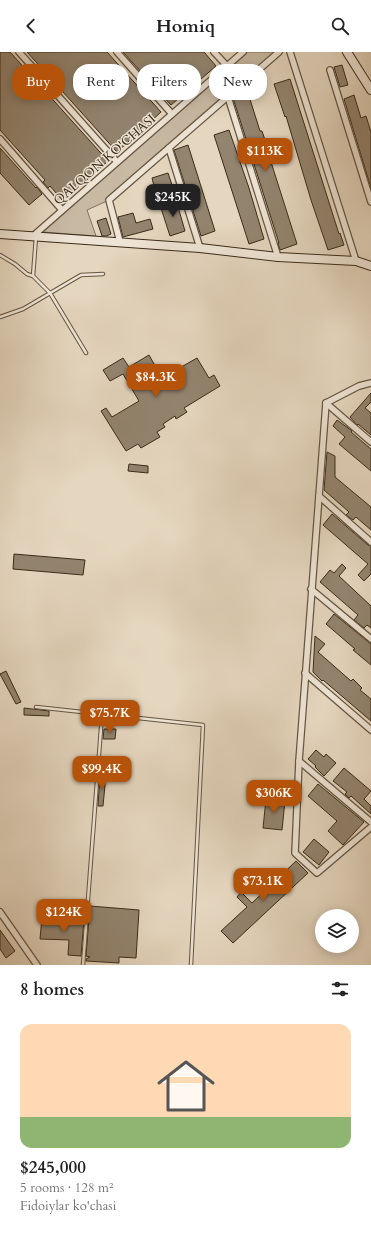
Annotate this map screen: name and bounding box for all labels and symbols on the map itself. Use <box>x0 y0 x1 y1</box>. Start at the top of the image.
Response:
street label: QALQON KO'CHASI <box>50 110 160 209</box>
pin: $113K <box>237 138 293 172</box>
pin: $245K <box>145 184 201 218</box>
pin: $84.3K <box>123 364 189 398</box>
pin: $75.7K <box>77 700 143 734</box>
pin: $99.4K <box>69 756 135 790</box>
pin: $306K <box>246 780 302 814</box>
pin: $73.1K <box>230 868 296 902</box>
pin: $124K <box>36 899 92 933</box>

